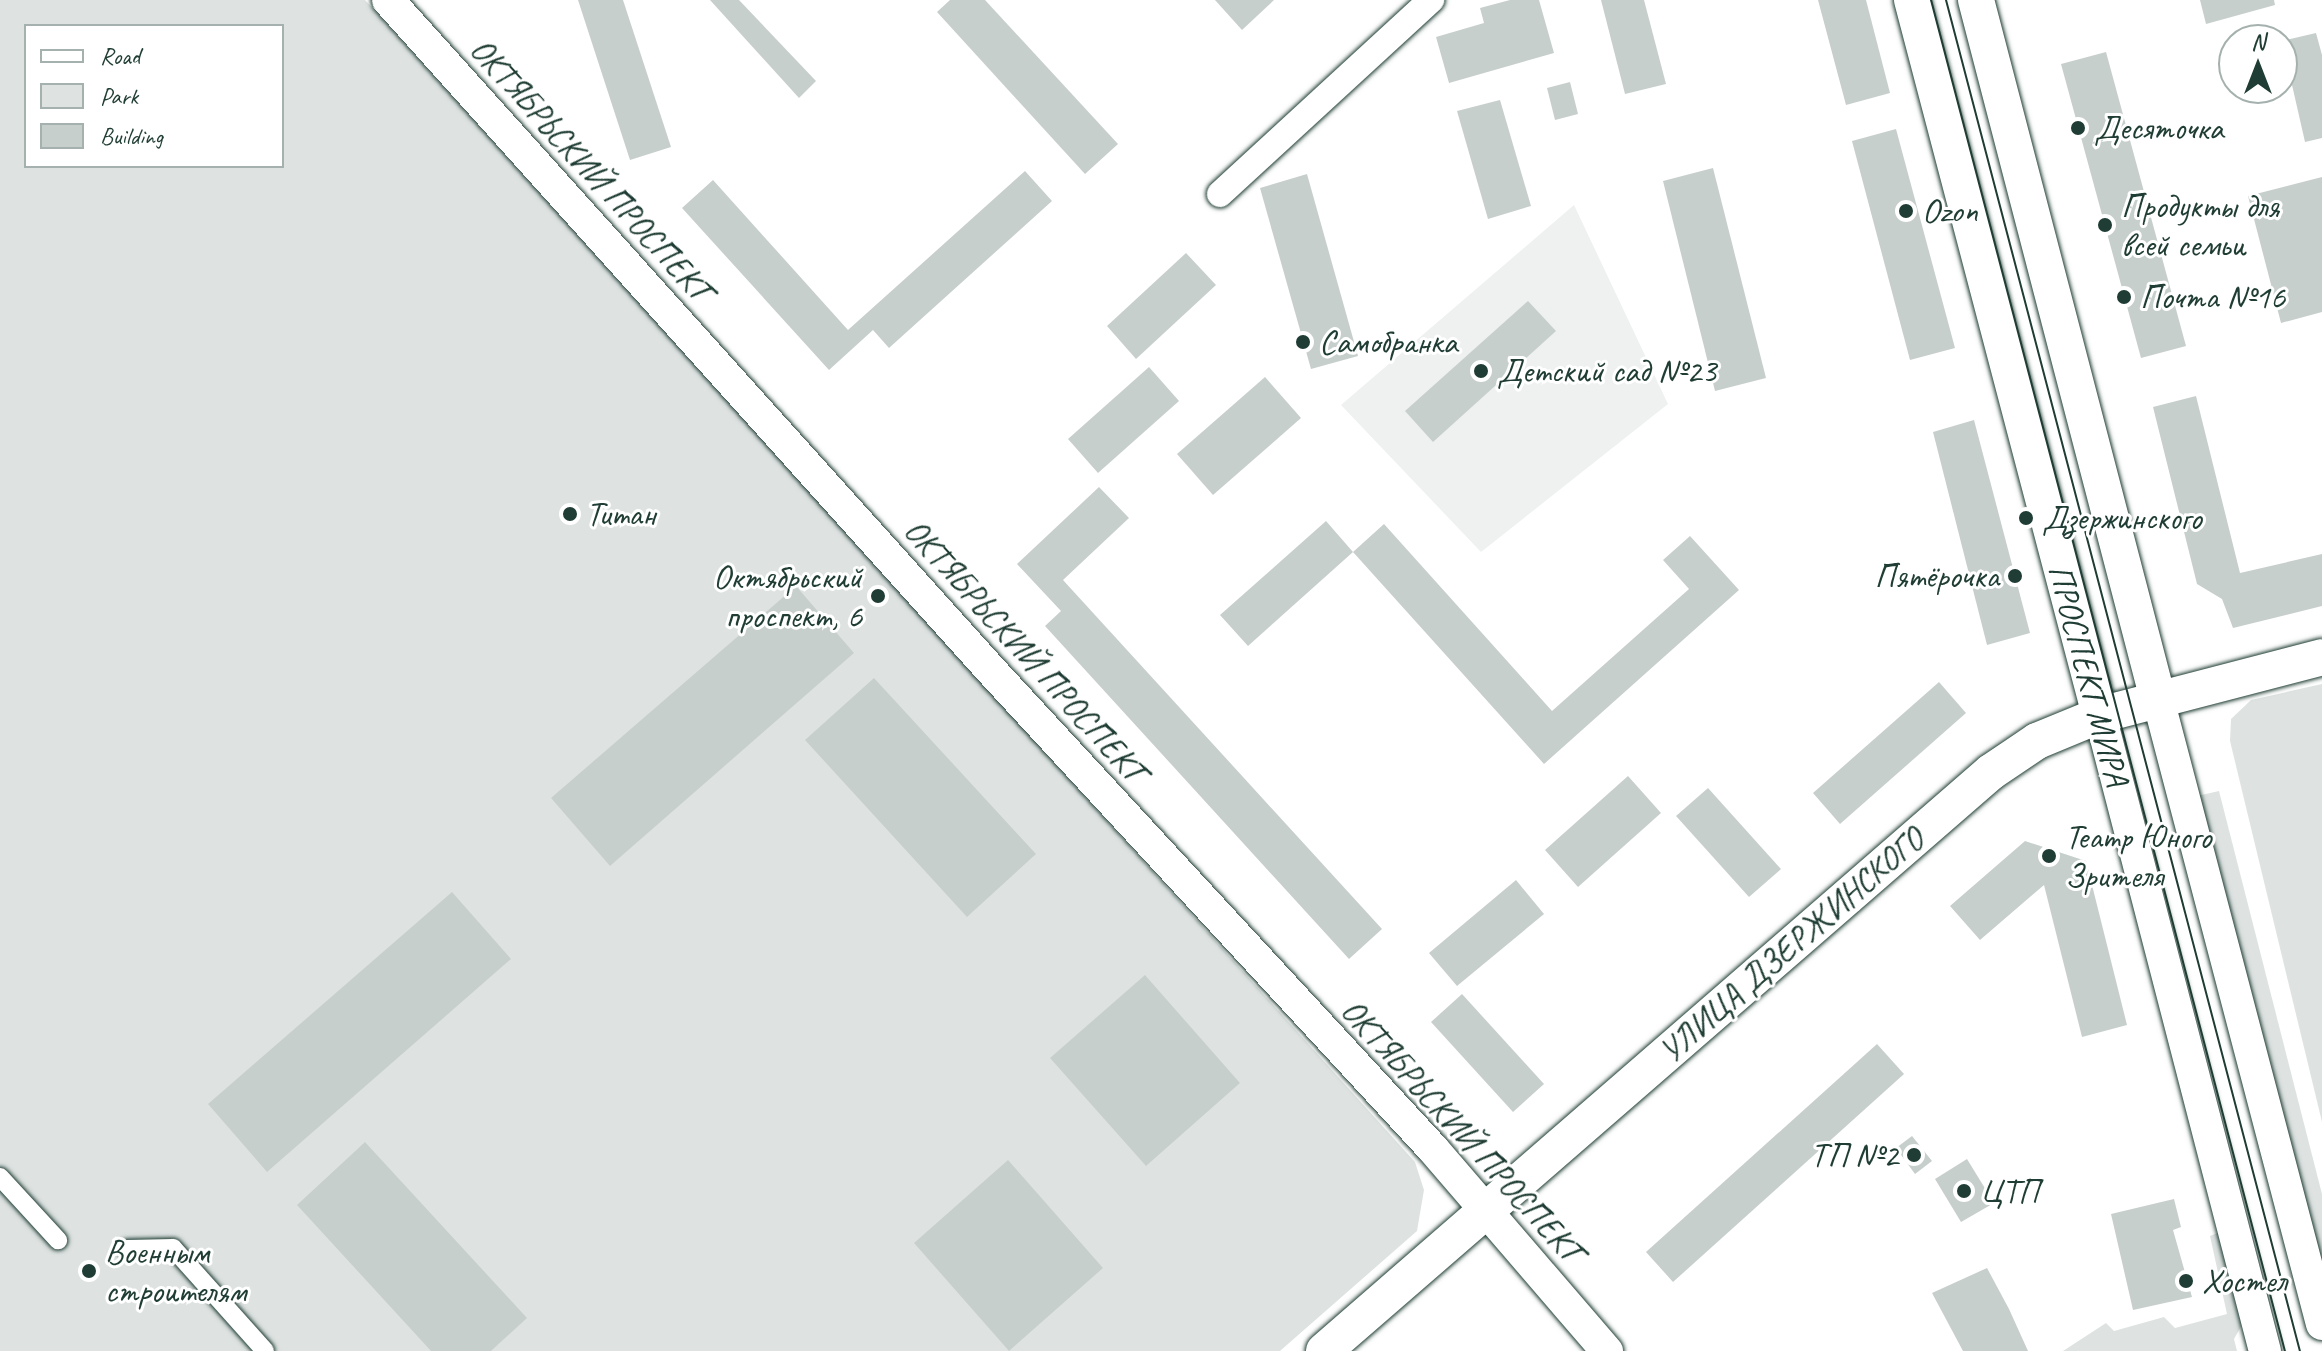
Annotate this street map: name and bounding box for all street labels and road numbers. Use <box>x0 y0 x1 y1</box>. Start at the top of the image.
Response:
street label: ОКТЯБРЬСКИЙ ПРОСПЕКТ <box>462 29 720 309</box>
street label: ОКТЯБРЬСКИЙ ПРОСПЕКТ <box>896 510 1154 790</box>
street label: ПРОСПЕКТ МИРА <box>2040 559 2138 791</box>
street label: УЛИЦА ДЗЕРЖИНСКОГО <box>1652 821 1930 1069</box>
street label: ОКТЯБРЬСКИЙ ПРОСПЕКТ <box>1333 990 1591 1270</box>

